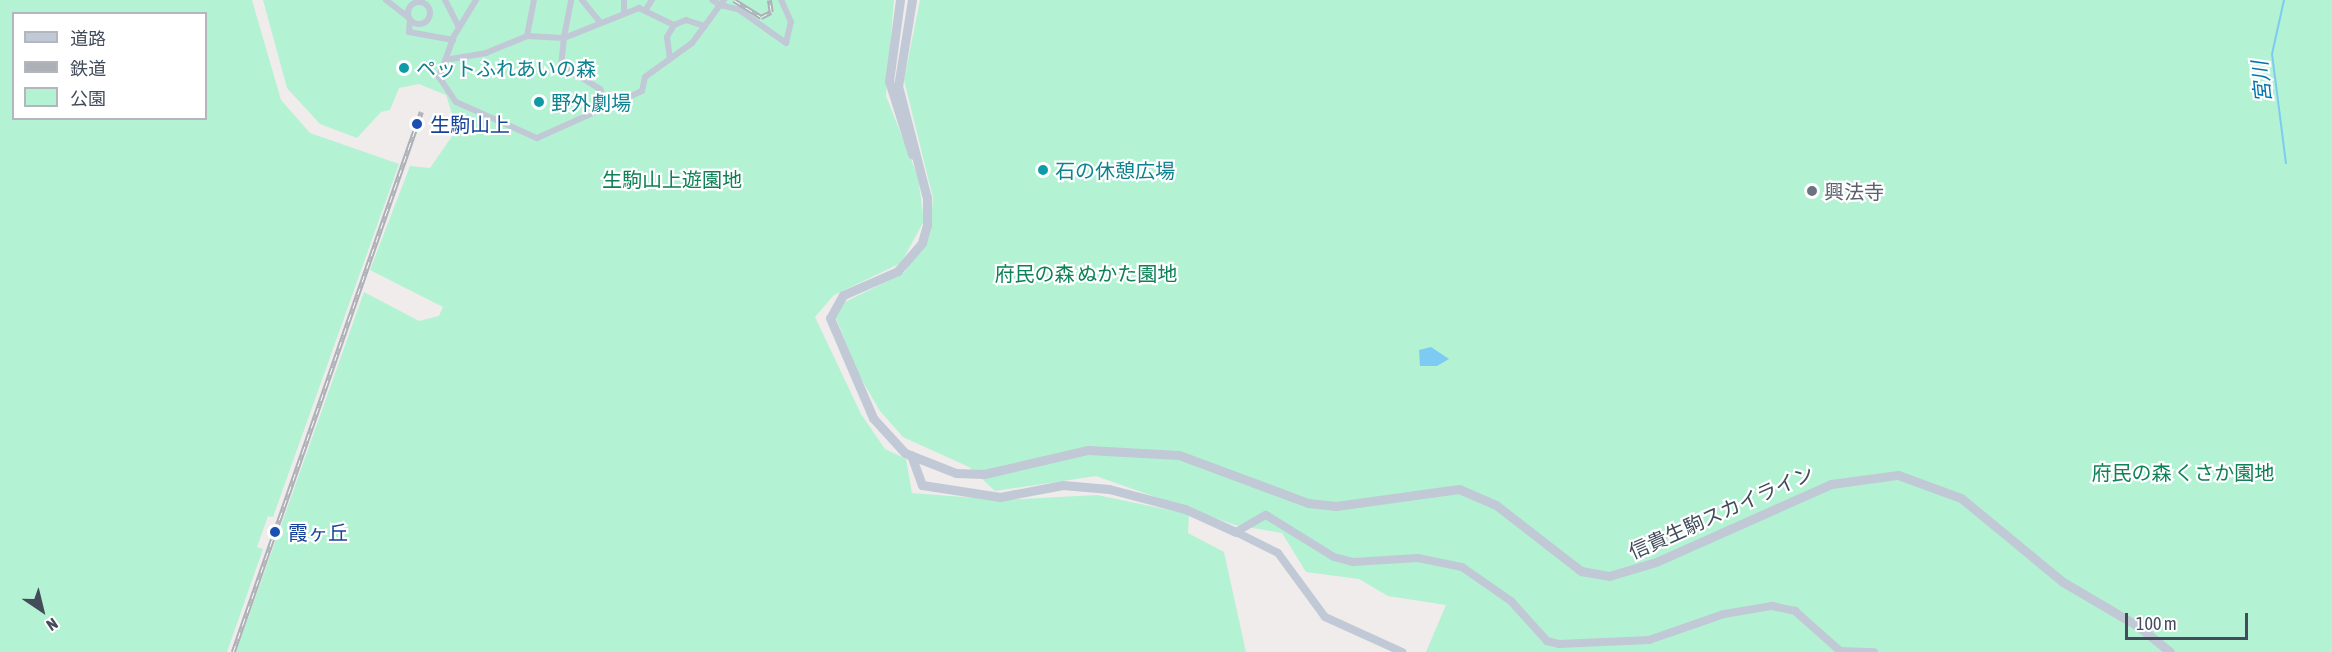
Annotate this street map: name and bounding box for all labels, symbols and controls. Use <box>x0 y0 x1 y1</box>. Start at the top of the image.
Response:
legend <box>12 12 207 120</box>
text: 道路 <box>70 28 106 49</box>
place label: ペットふれあいの森 <box>416 56 596 80</box>
text: 鉄道 <box>70 58 106 79</box>
water label: 宮川 <box>2246 60 2276 104</box>
marker: ペットふれあいの森 <box>397 61 411 75</box>
text: 公園 <box>70 88 106 109</box>
place label: 野外劇場 <box>551 90 631 114</box>
marker: 野外劇場 <box>532 95 546 109</box>
place label: 生駒山上 <box>430 112 510 136</box>
marker: 生駒山上 <box>408 115 426 133</box>
place label: 石の休憩広場 <box>1055 158 1175 182</box>
marker: 石の休憩広場 <box>1036 163 1050 177</box>
park label: 生駒山上遊園地 <box>602 167 742 191</box>
place label: 興法寺 <box>1824 179 1884 203</box>
marker: 興法寺 <box>1805 184 1819 198</box>
park label: 府民の森 ぬかた園地 <box>995 261 1177 285</box>
street label: 信貴生駒スカイライン <box>1625 460 1817 564</box>
park label: 府民の森 くさか園地 <box>2092 460 2274 484</box>
place label: 霞ヶ丘 <box>288 520 348 544</box>
marker: 霞ヶ丘 <box>266 523 284 541</box>
north arrow <box>12 580 72 640</box>
scale bar <box>2128 601 2251 639</box>
text: 100 m <box>2136 613 2177 634</box>
text: N <box>43 615 61 635</box>

